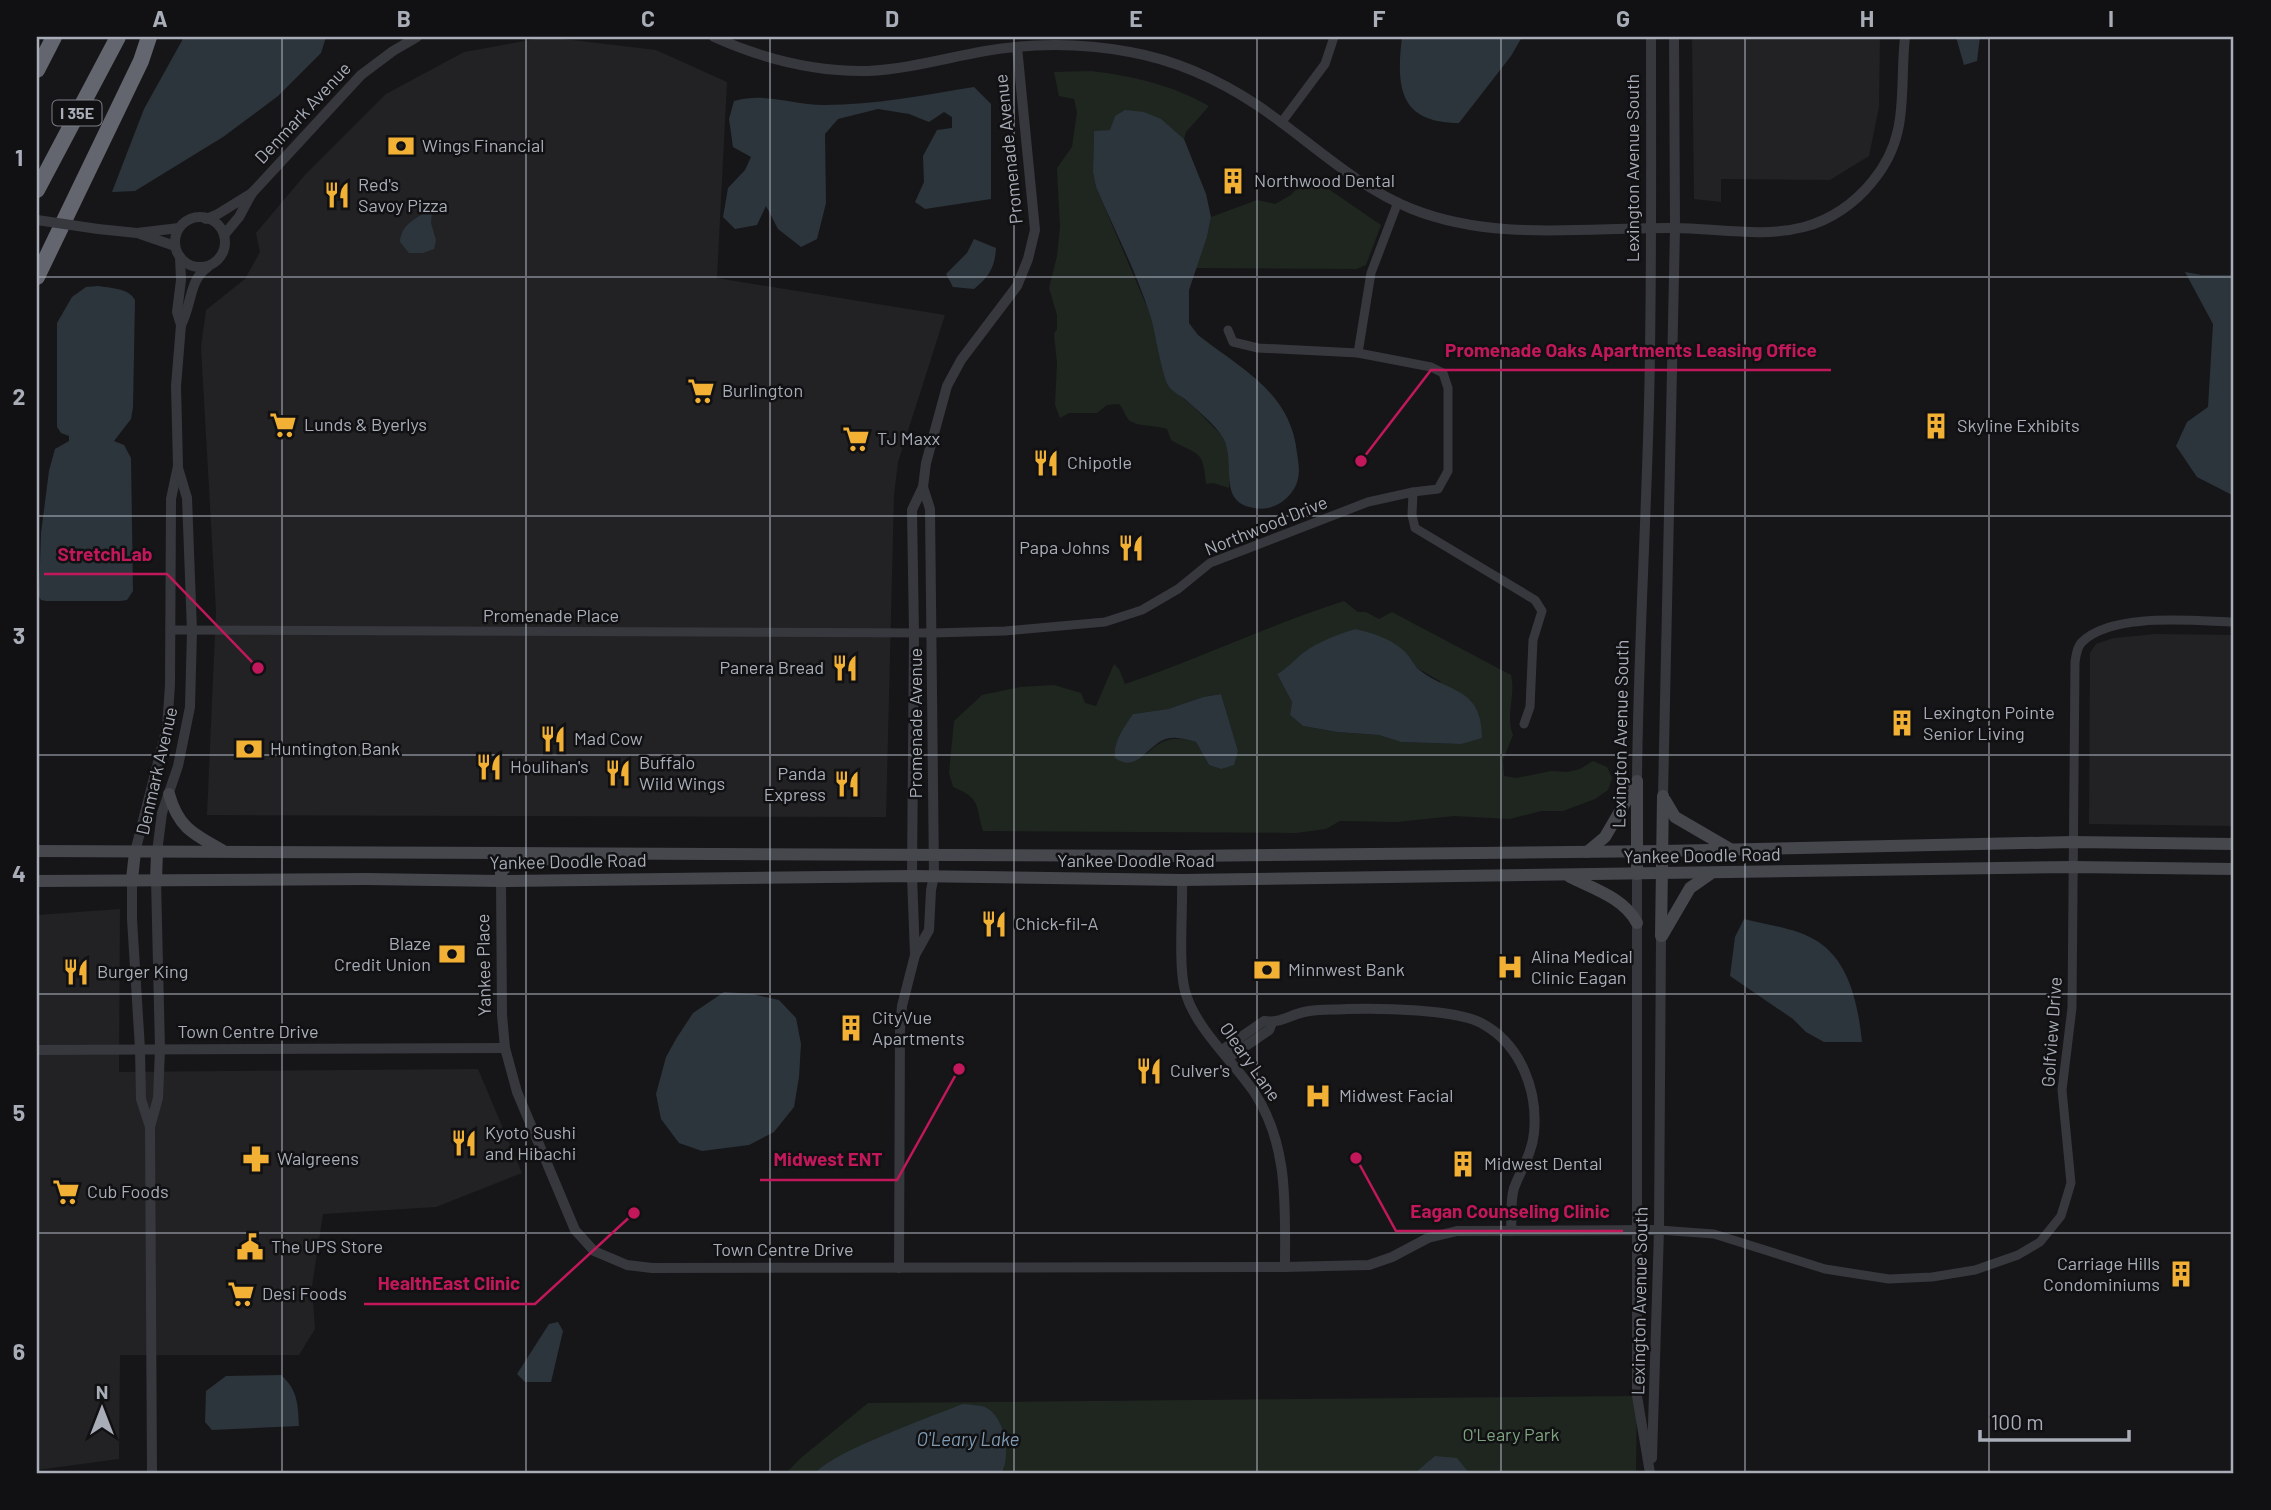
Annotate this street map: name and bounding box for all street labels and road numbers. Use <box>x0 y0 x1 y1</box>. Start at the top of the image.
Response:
street label: Denmark Avenue <box>250 57 355 168</box>
street label: Promenade Avenue <box>989 73 1027 225</box>
street label: Lexington Avenue South <box>1621 74 1643 262</box>
road number: I 35E <box>52 100 102 125</box>
street label: Northwood Drive <box>1201 490 1330 560</box>
street label: Promenade Place <box>483 604 619 626</box>
street label: Lexington Avenue South <box>1607 640 1633 828</box>
street label: Promenade Avenue <box>904 648 926 798</box>
street label: Denmark Avenue <box>131 705 181 837</box>
street label: Yankee Doodle Road <box>1623 843 1781 867</box>
street label: Yankee Doodle Road <box>489 849 647 873</box>
street label: Yankee Doodle Road <box>1057 849 1215 871</box>
street label: Yankee Place <box>471 914 495 1017</box>
street label: Golfview Drive <box>2036 976 2066 1088</box>
street label: Oleary Lane <box>1216 1018 1286 1105</box>
street label: Town Centre Drive <box>177 1020 319 1042</box>
street label: Lexington Avenue South <box>1626 1207 1652 1395</box>
street label: Town Centre Drive <box>712 1238 854 1260</box>

